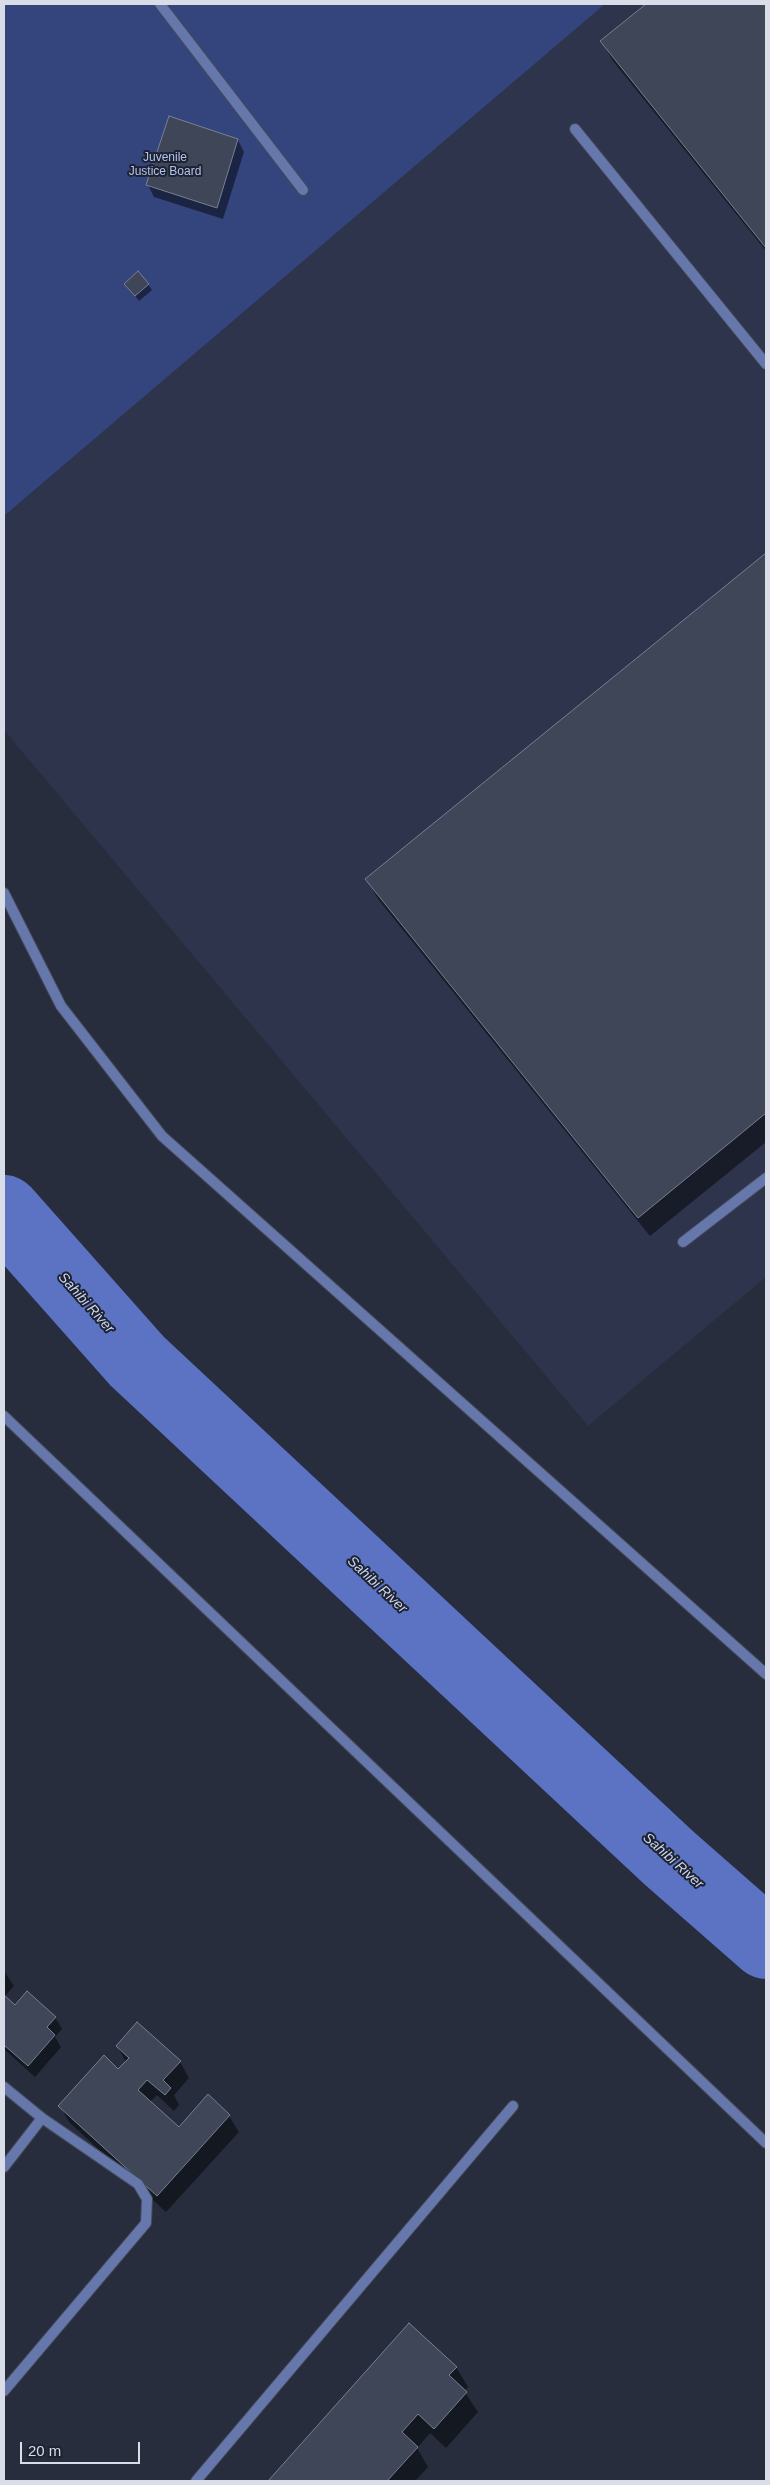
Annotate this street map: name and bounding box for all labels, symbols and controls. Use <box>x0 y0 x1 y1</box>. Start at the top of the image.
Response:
park label: Juvenile Justice Board <box>129 151 201 179</box>
water label: Sahibi River <box>55 1269 117 1337</box>
water label: Sahibi River <box>344 1553 410 1617</box>
water label: Sahibi River <box>639 1830 707 1892</box>
scale bar <box>22 2432 142 2464</box>
text: 20 m <box>28 2442 61 2459</box>

